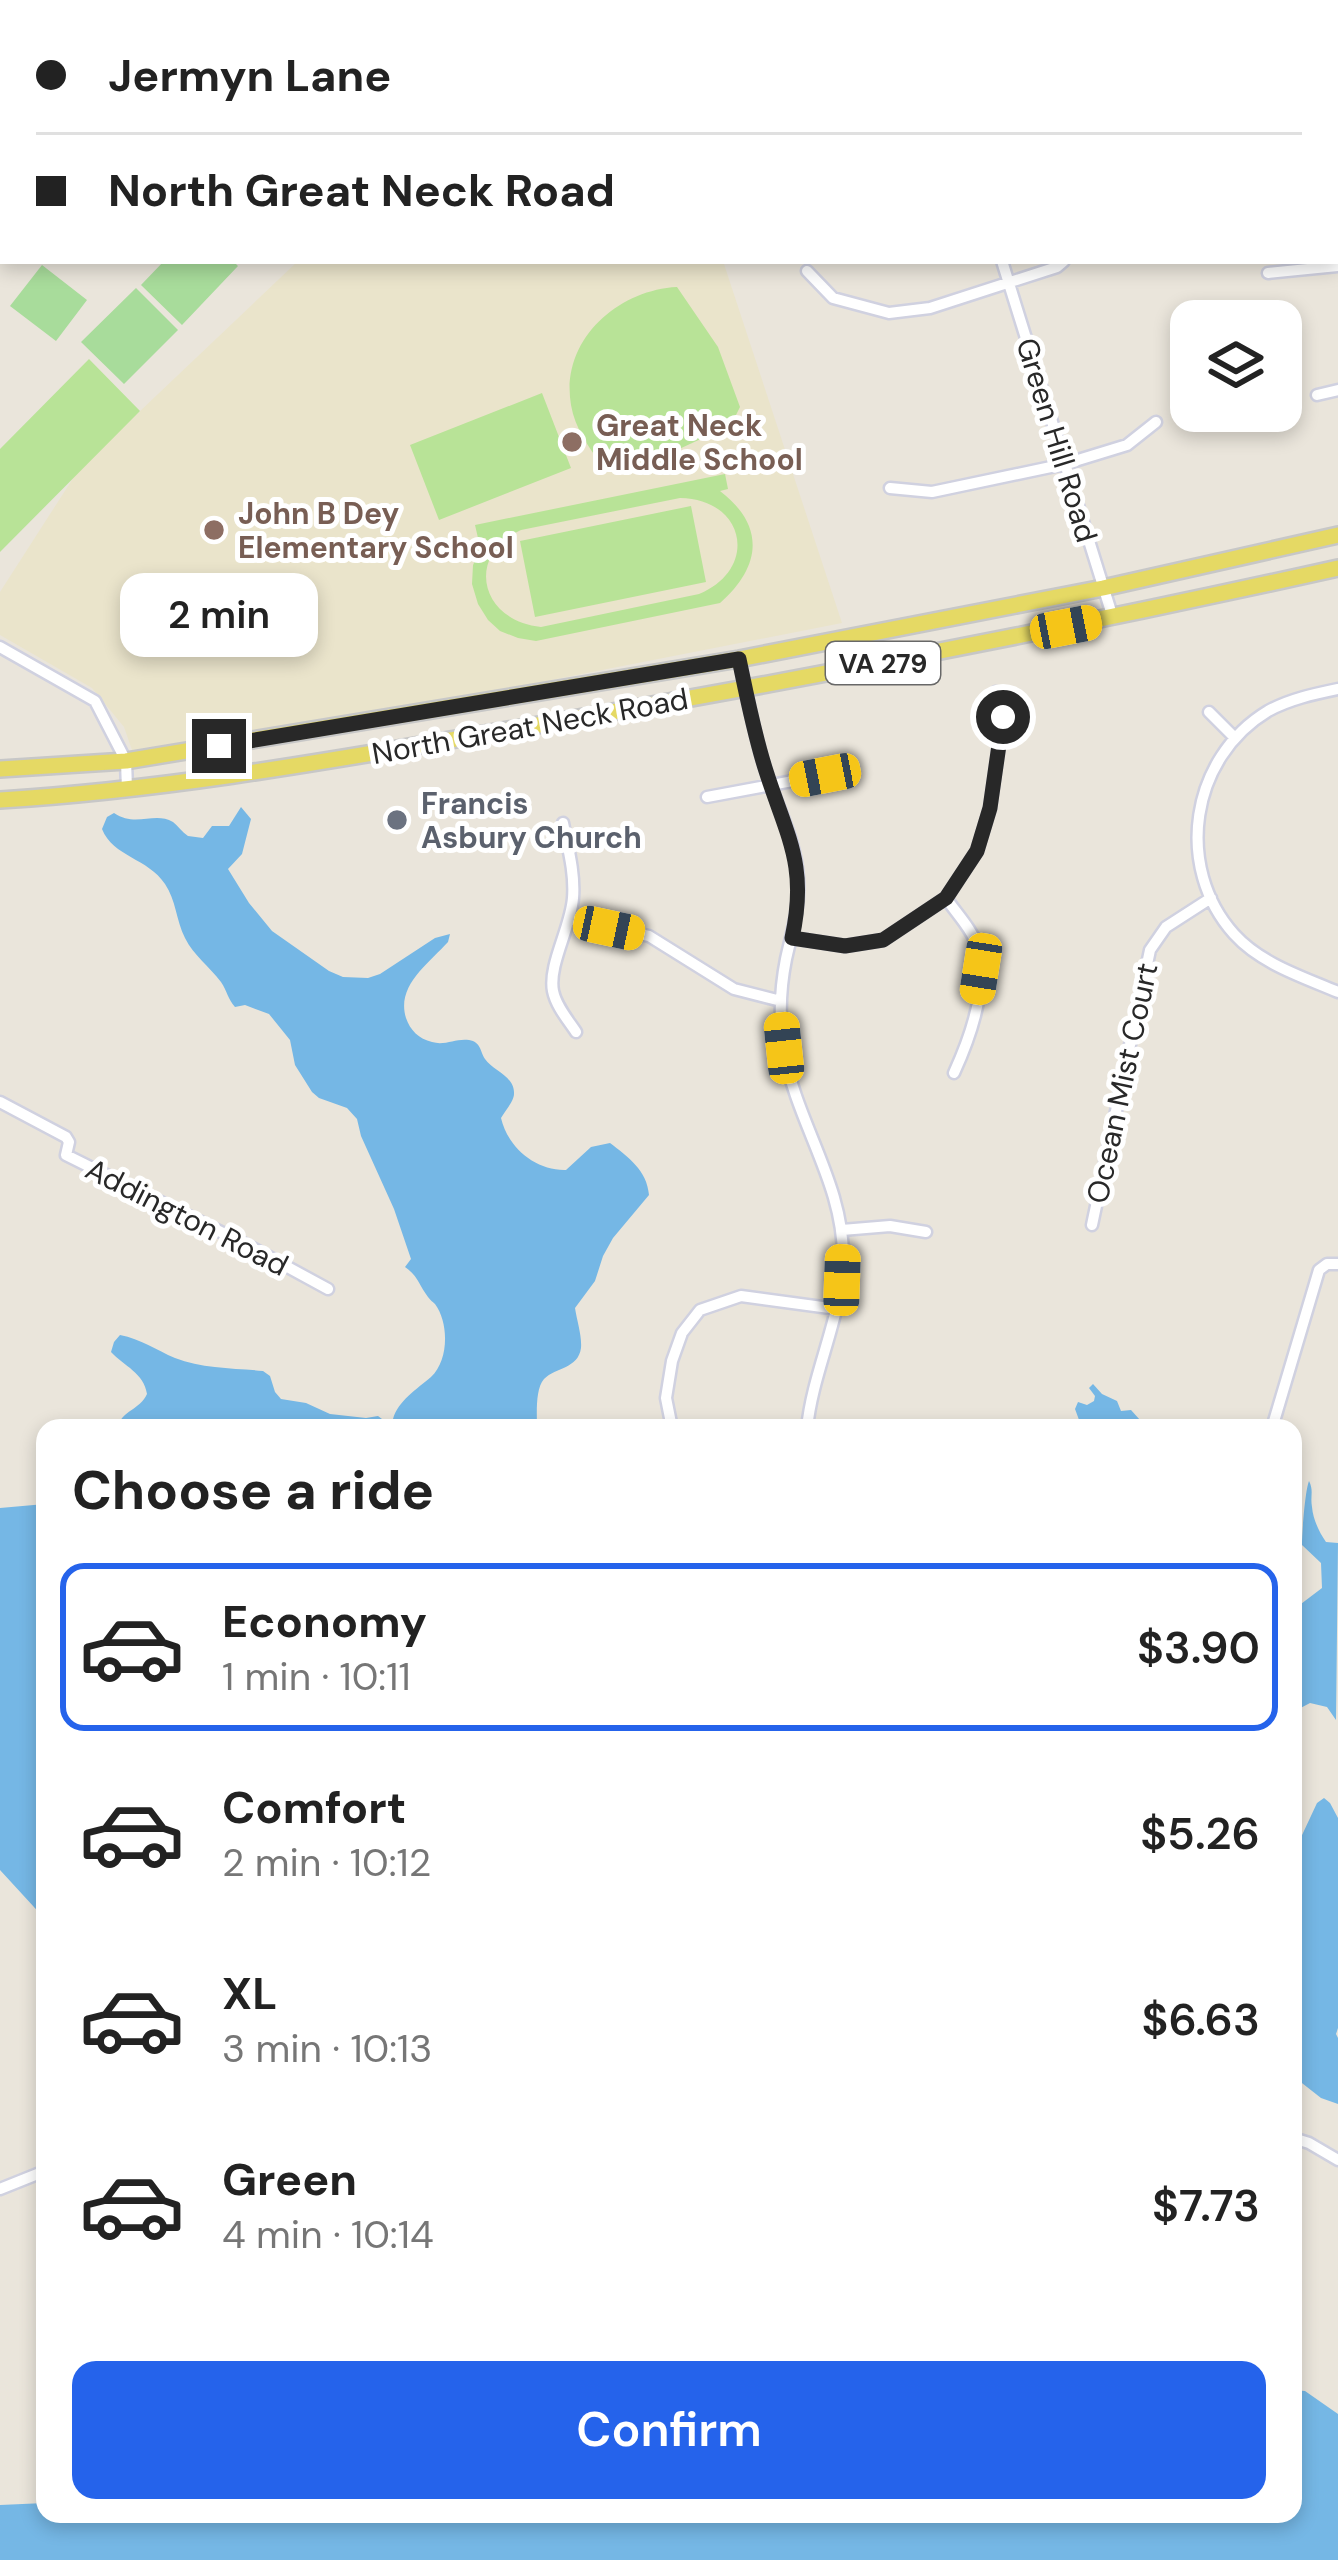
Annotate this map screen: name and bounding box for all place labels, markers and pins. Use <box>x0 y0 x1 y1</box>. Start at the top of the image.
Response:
place label: Great Neck Middle School <box>596 406 803 479</box>
marker: Great Neck Middle School <box>559 429 585 455</box>
place label: John B Dey Elementary School <box>238 494 514 567</box>
marker: John B Dey Elementary School <box>201 517 227 543</box>
place label: Francis Asbury Church <box>421 784 642 857</box>
marker: Francis Asbury Church <box>384 807 410 833</box>

